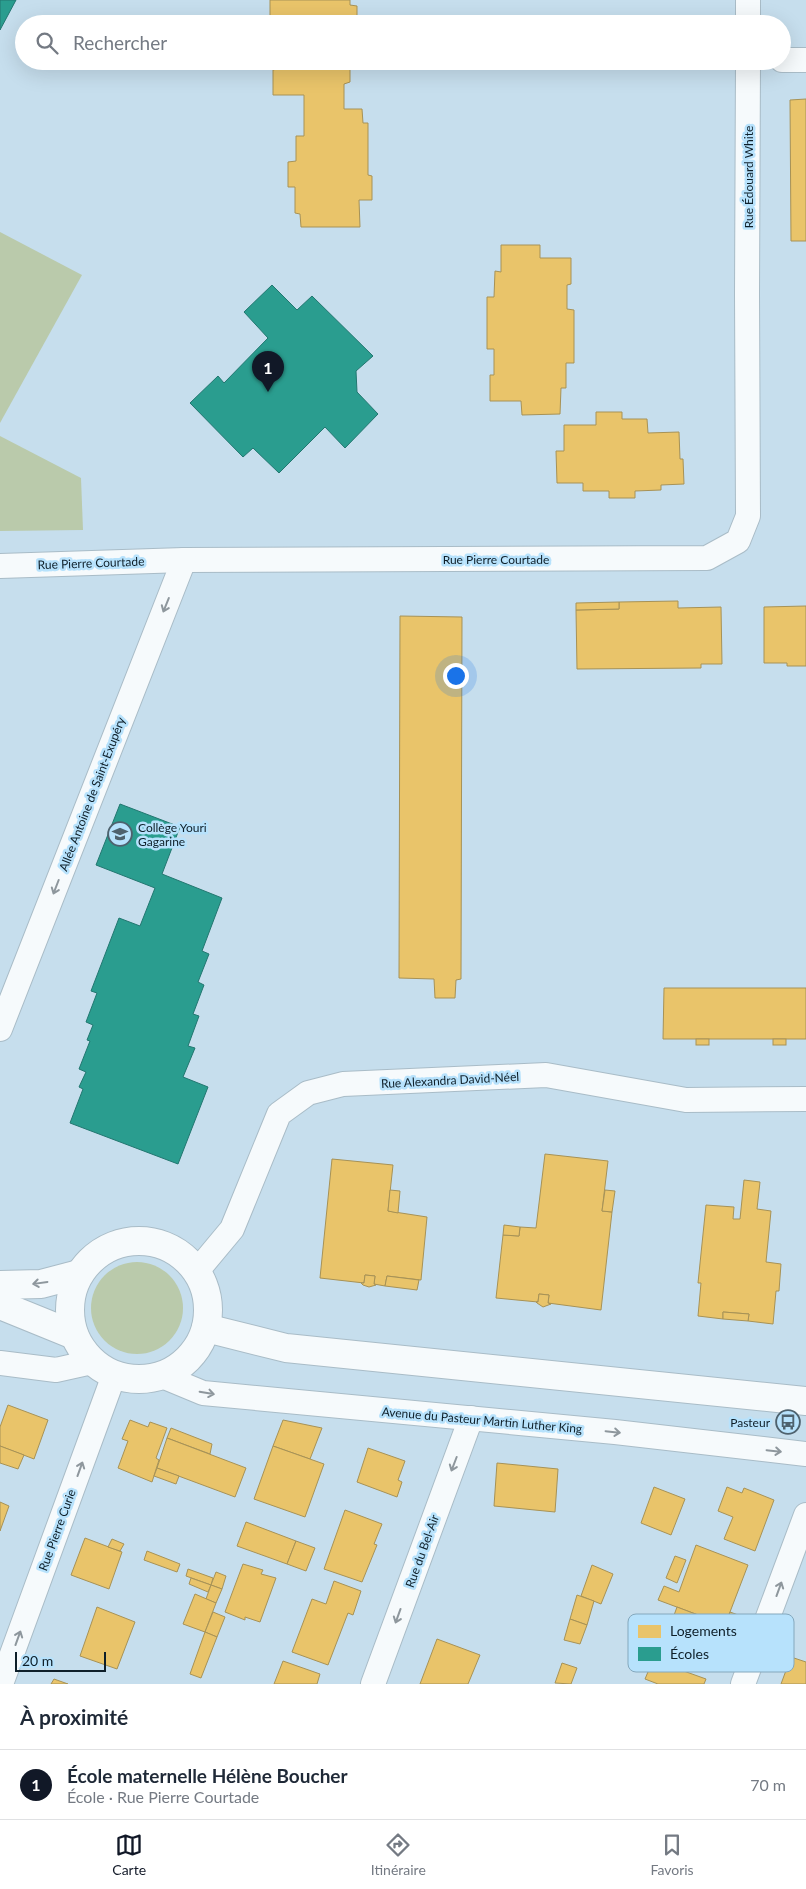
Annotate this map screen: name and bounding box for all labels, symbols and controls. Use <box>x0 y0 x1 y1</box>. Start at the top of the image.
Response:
search box <box>15 15 791 70</box>
icon: search <box>33 29 61 57</box>
text: Rechercher <box>73 31 167 54</box>
street label: Rue Édouard White <box>741 126 756 228</box>
pin: 1 <box>252 351 284 392</box>
street label: Rue Pierre Courtade <box>443 552 549 567</box>
street label: Rue Pierre Courtade <box>37 554 145 572</box>
one-way arrow <box>161 597 171 612</box>
your location <box>443 663 469 689</box>
street label: Allée Antoine de Saint-Exupéry <box>56 714 129 873</box>
place label: Collège Youri Gagarine <box>138 820 207 849</box>
school or university icon: Collège Youri Gagarine <box>107 821 133 847</box>
one-way arrow <box>50 879 60 894</box>
street label: Rue Alexandra David-Néel <box>381 1069 519 1091</box>
one-way arrow <box>32 1278 48 1288</box>
one-way arrow <box>199 1389 215 1399</box>
street label: Avenue du Pasteur Martin Luther King <box>381 1404 583 1436</box>
bus stop icon: Pasteur <box>775 1409 801 1435</box>
place label: Pasteur <box>730 1415 771 1430</box>
one-way arrow <box>604 1427 620 1437</box>
one-way arrow <box>766 1446 782 1456</box>
one-way arrow <box>449 1456 458 1471</box>
one-way arrow <box>76 1462 85 1477</box>
street label: Rue Pierre Curie <box>35 1487 79 1573</box>
street label: Rue du Bel-Air <box>402 1512 442 1590</box>
one-way arrow <box>775 1582 784 1597</box>
one-way arrow <box>393 1608 402 1624</box>
legend <box>628 1614 794 1672</box>
text: Logements <box>670 1622 737 1639</box>
one-way arrow <box>14 1631 23 1646</box>
text: Écoles <box>670 1645 709 1662</box>
scale bar <box>15 1649 106 1672</box>
text: 20 m <box>22 1652 53 1669</box>
text: À proximité <box>20 1704 128 1729</box>
text: École maternelle Hélène Boucher <box>67 1764 348 1787</box>
text: 1 <box>31 1775 41 1794</box>
text: 70 m <box>750 1775 786 1794</box>
text: École · Rue Pierre Courtade <box>67 1787 259 1806</box>
tab: Carte <box>112 1831 146 1878</box>
tab: Itinéraire <box>371 1831 426 1878</box>
tab: Favoris <box>650 1831 694 1878</box>

